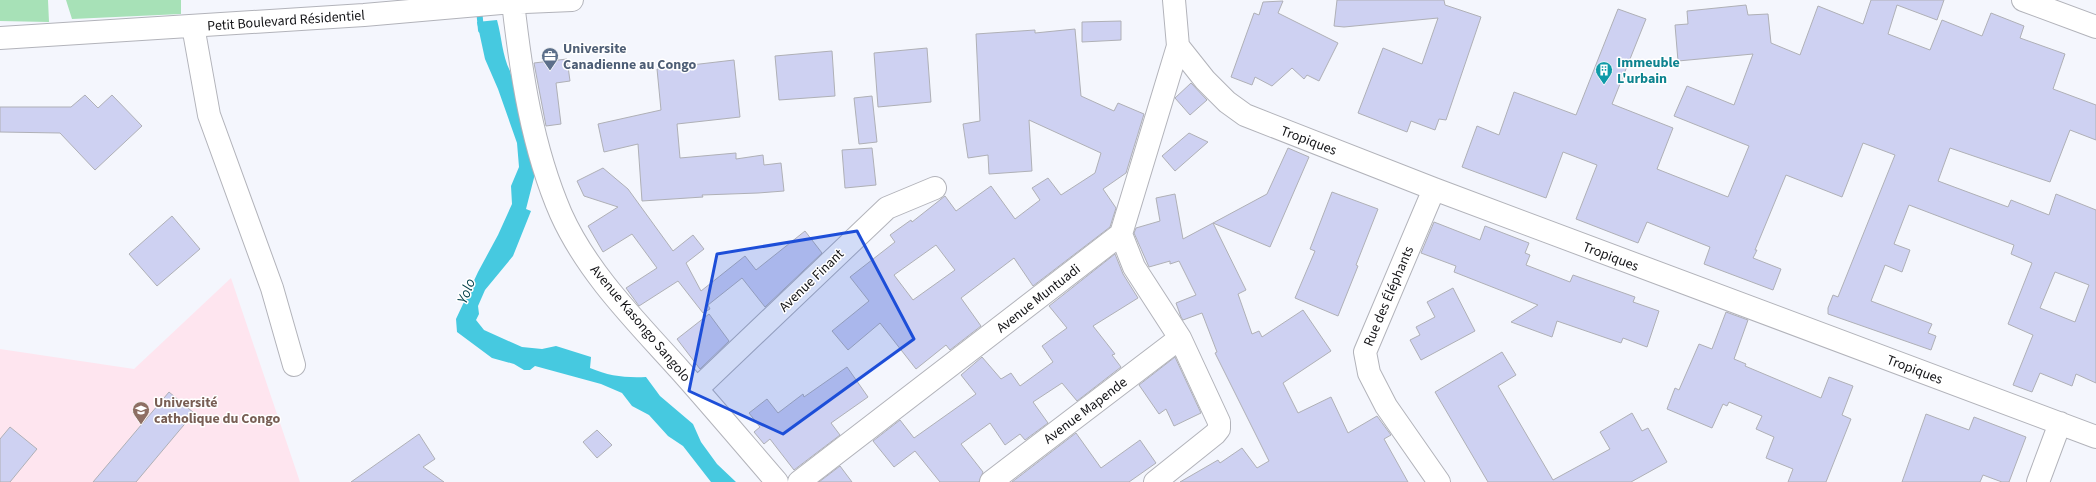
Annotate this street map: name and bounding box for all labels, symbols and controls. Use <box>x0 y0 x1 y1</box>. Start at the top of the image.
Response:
street label: Petit Boulevard Résidentiel <box>207 5 366 36</box>
place label: Universite Canadienne au Congo <box>563 39 696 75</box>
office icon: Universite Canadienne au Congo <box>540 46 560 71</box>
place label: Immeuble L'urbain <box>1617 53 1680 89</box>
building icon: Immeuble L'urbain <box>1594 60 1614 85</box>
street label: Tropiques <box>1278 121 1340 161</box>
street label: Tropiques <box>1580 237 1642 277</box>
street label: Rue des Éléphants <box>1359 243 1419 350</box>
street label: Avenue Finant <box>775 244 849 317</box>
street label: Avenue Muntuadi <box>992 259 1085 338</box>
street label: Avenue Kasongo Sangolo <box>585 261 695 386</box>
water label: Yolo <box>452 275 481 307</box>
street label: Tropiques <box>1884 350 1946 390</box>
street label: Avenue Mapende <box>1040 373 1132 449</box>
place label: Université catholique du Congo <box>154 393 280 429</box>
school or university icon: Université catholique du Congo <box>131 400 151 425</box>

